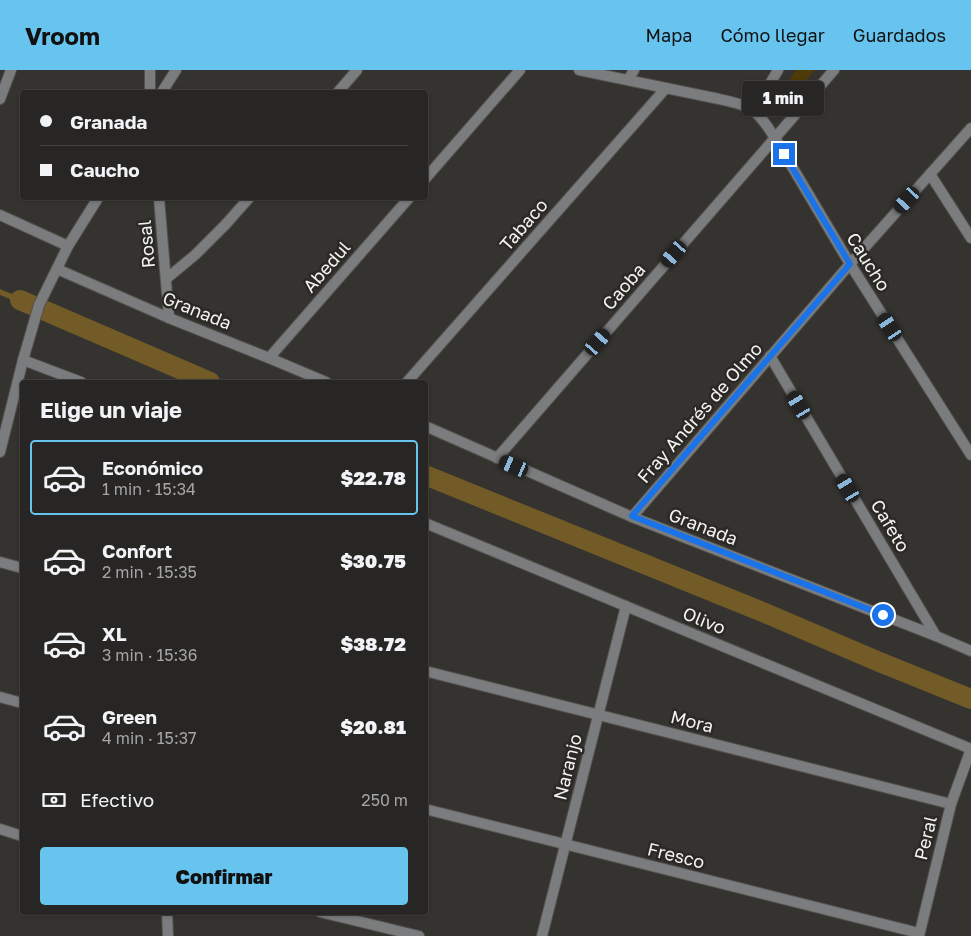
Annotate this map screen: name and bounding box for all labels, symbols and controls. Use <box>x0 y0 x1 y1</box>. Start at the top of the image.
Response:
text: Vroom <box>25 21 100 50</box>
text: Mapa <box>646 24 692 46</box>
text: Cómo llegar <box>720 24 825 46</box>
text: Guardados <box>853 24 946 46</box>
callout: 1 min <box>743 82 825 116</box>
text: 1 min <box>763 88 803 108</box>
text: Granada <box>70 110 147 133</box>
route end <box>773 143 795 165</box>
text: Caucho <box>70 158 140 181</box>
car <box>891 184 922 216</box>
street label: Tabaco <box>495 194 552 255</box>
street label: Rosal <box>133 219 159 269</box>
street label: Caucho <box>842 228 895 295</box>
street label: Abedul <box>298 236 355 297</box>
car <box>658 238 689 270</box>
street label: Caoba <box>597 259 649 314</box>
street label: Granada <box>160 286 235 334</box>
car <box>875 310 904 344</box>
car <box>582 326 613 358</box>
street label: Fray Andrés de Olmo <box>632 337 766 487</box>
car <box>784 388 813 422</box>
text: Elige un viaje <box>40 396 182 423</box>
car <box>497 453 530 479</box>
icon: car <box>42 455 87 500</box>
text: Económico <box>102 456 203 479</box>
text: $22.78 <box>341 466 406 489</box>
car <box>833 471 862 505</box>
text: 1 min · 15:34 <box>102 479 196 499</box>
street label: Cafeto <box>867 495 915 556</box>
street label: Granada <box>666 503 741 549</box>
icon: car <box>42 538 87 583</box>
text: Confort <box>102 539 172 562</box>
text: $30.75 <box>340 549 406 572</box>
text: 2 min · 15:35 <box>102 562 197 582</box>
street label: Olivo <box>680 602 729 639</box>
route start <box>872 604 894 626</box>
icon: car <box>42 621 87 666</box>
text: XL <box>102 622 127 645</box>
text: $38.72 <box>340 632 406 655</box>
text: 3 min · 15:36 <box>102 645 197 665</box>
icon: car <box>42 704 87 749</box>
text: Green <box>102 705 157 728</box>
street label: Mora <box>669 705 716 737</box>
text: $20.81 <box>340 715 406 738</box>
text: 4 min · 15:37 <box>102 728 197 748</box>
street label: Naranjo <box>548 731 586 802</box>
icon: cash <box>40 786 68 814</box>
text: Efectivo <box>80 788 154 811</box>
text: 250 m <box>361 790 408 810</box>
street label: Peral <box>909 813 941 862</box>
street label: Fresco <box>645 837 707 873</box>
button: Confirmar <box>40 847 408 905</box>

